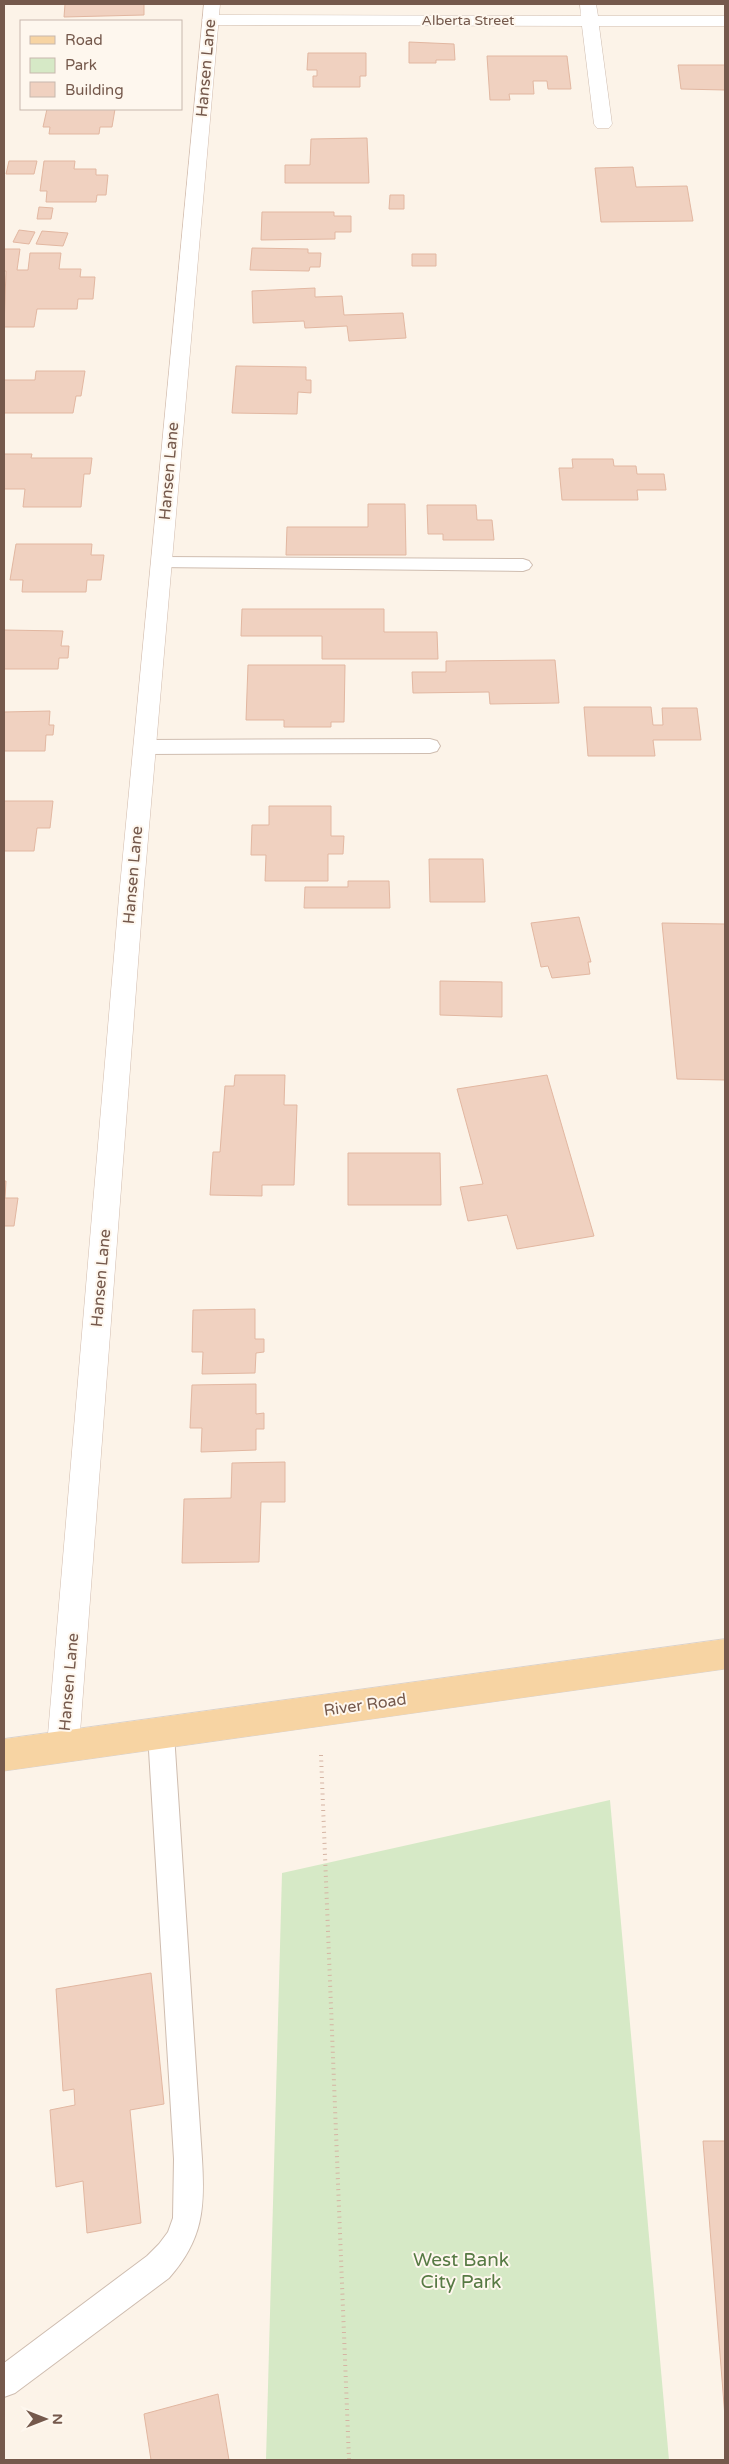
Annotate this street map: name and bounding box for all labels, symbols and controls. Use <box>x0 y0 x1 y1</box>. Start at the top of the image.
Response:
street label: Alberta Street <box>422 12 515 29</box>
street label: Hansen Lane <box>192 18 220 118</box>
legend <box>20 20 182 110</box>
text: Road <box>65 31 103 49</box>
text: Park <box>65 56 97 74</box>
text: Building <box>65 81 124 99</box>
street label: Hansen Lane <box>155 421 183 521</box>
street label: Hansen Lane <box>119 825 147 925</box>
street label: Hansen Lane <box>87 1228 115 1328</box>
street label: Hansen Lane <box>55 1632 83 1732</box>
street label: River Road <box>322 1689 408 1721</box>
park label: West Bank City Park <box>413 2249 509 2293</box>
north arrow <box>20 2394 70 2444</box>
text: N <box>49 2413 66 2425</box>

